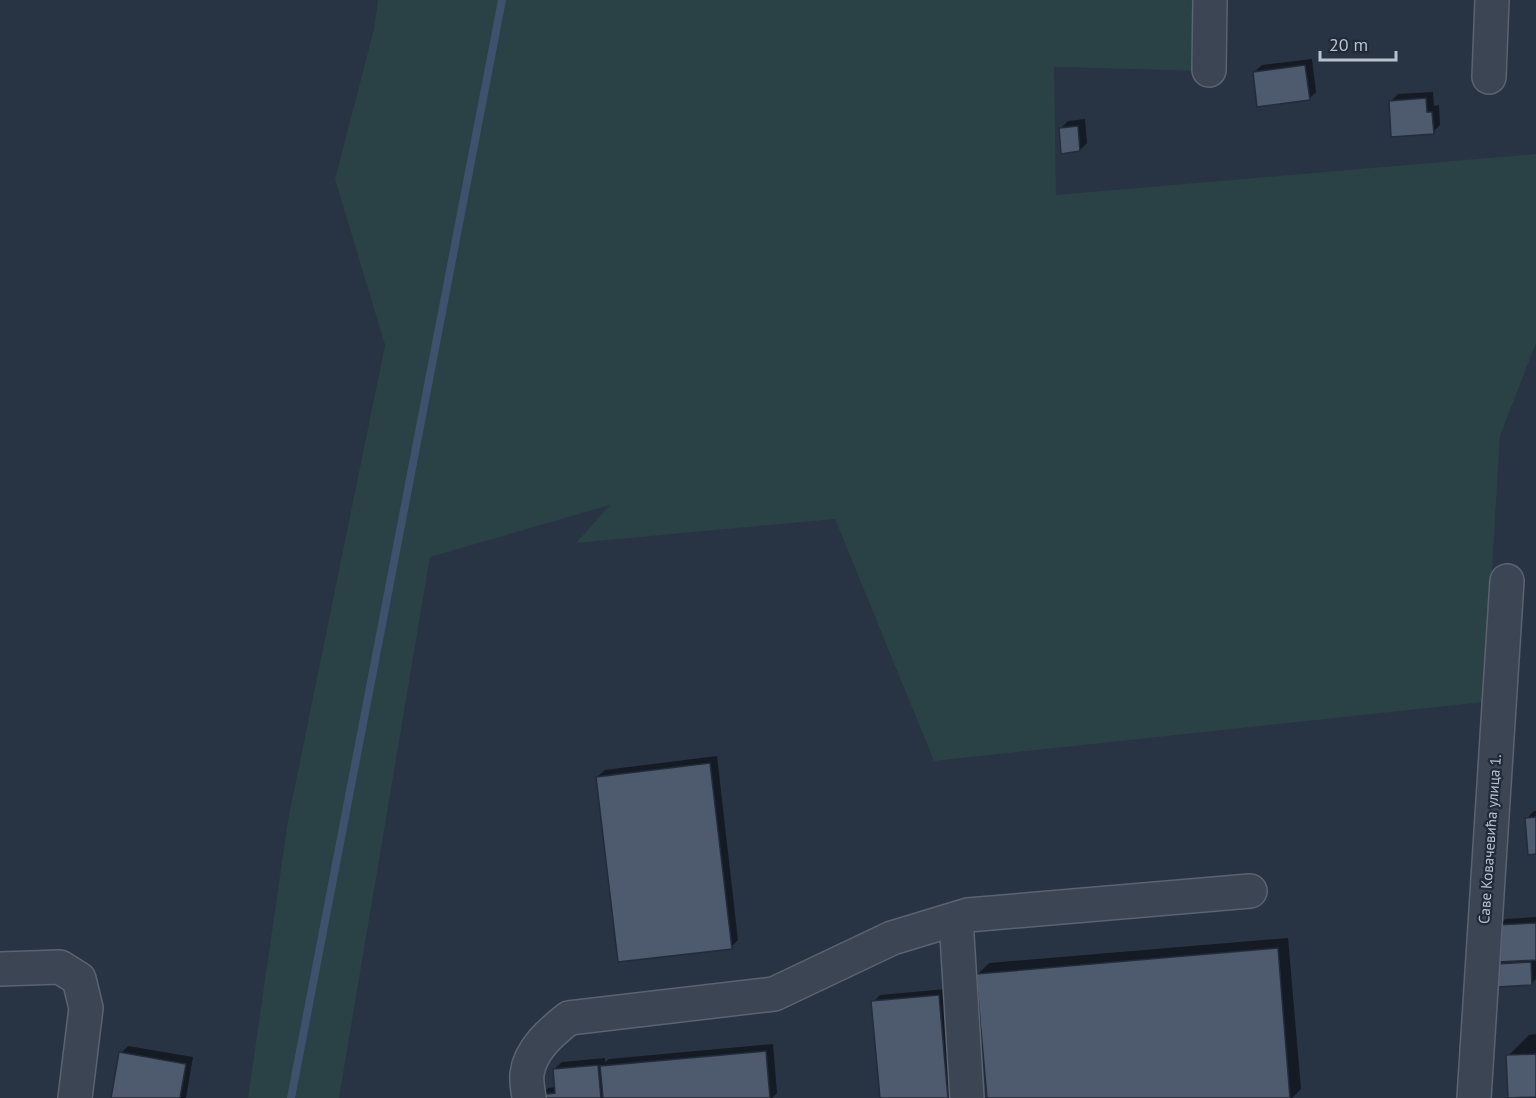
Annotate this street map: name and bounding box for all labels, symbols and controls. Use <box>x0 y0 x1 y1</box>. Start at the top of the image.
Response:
scale bar <box>1320 24 1396 62</box>
text: 20 m <box>1329 33 1368 56</box>
street label: Саве Ковачевића улица 1. <box>1474 753 1505 924</box>

